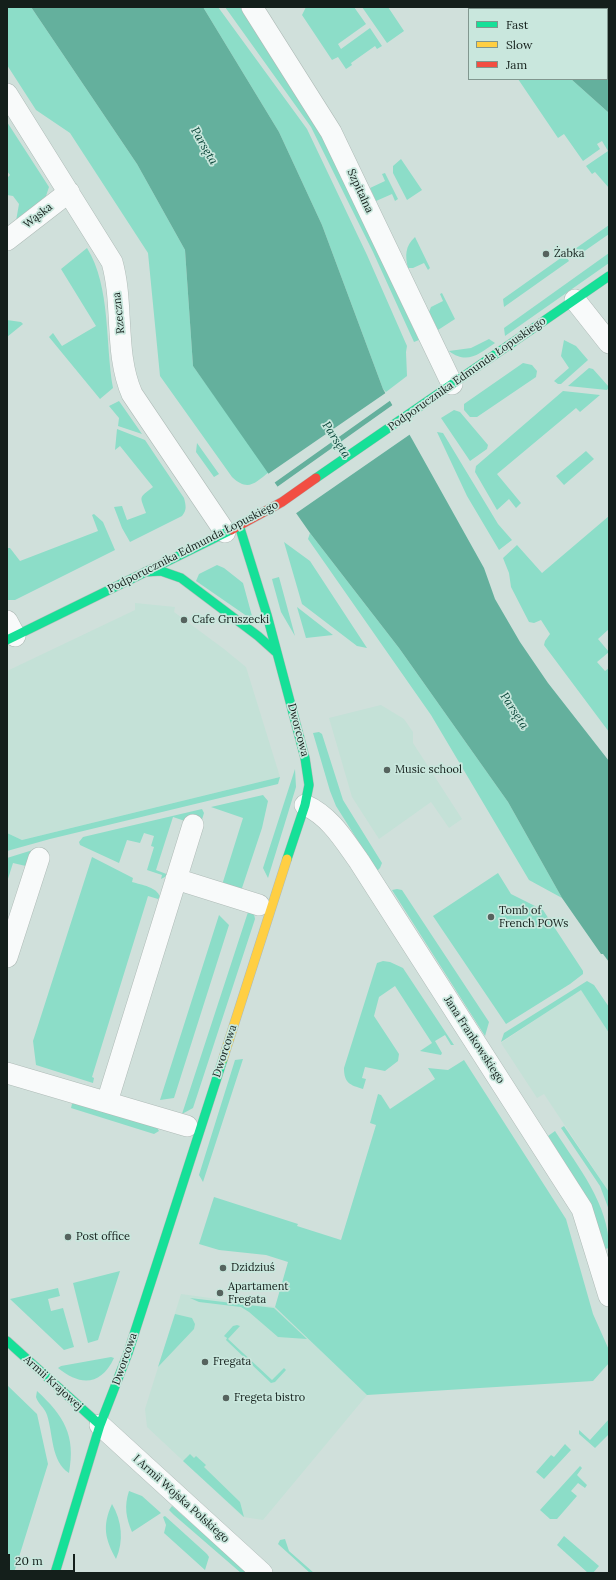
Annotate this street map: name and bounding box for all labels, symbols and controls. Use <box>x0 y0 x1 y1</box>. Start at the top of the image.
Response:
legend <box>468 8 608 80</box>
text: Fast <box>506 17 529 32</box>
text: Slow <box>506 37 533 52</box>
text: Jam <box>506 57 527 72</box>
water label: Parsęta <box>188 125 220 167</box>
street label: Szpitalna <box>344 167 376 215</box>
street label: Wąska <box>21 201 55 231</box>
place label: Żabka <box>554 247 584 261</box>
marker: Żabka <box>541 249 551 259</box>
street label: Rzeczna <box>110 291 128 335</box>
street label: Podporucznika Edmunda Łopuskiego <box>386 314 548 434</box>
water label: Parsęta <box>319 419 353 461</box>
street label: Podporucznika Edmunda Łopuskiego <box>106 498 280 596</box>
place label: Cafe Gruszecki <box>192 613 269 627</box>
marker: Cafe Gruszecki <box>179 615 189 625</box>
water label: Parsęta <box>497 690 531 732</box>
street label: Dworcowa <box>285 702 311 758</box>
place label: Music school <box>395 763 462 777</box>
marker: Music school <box>382 765 392 775</box>
place label: Tomb of French POWs <box>499 904 568 930</box>
marker: Tomb of French POWs <box>486 912 496 922</box>
street label: Jana Frankowskiego <box>441 994 507 1086</box>
street label: Dworcowa <box>210 1023 240 1079</box>
place label: Post office <box>76 1230 130 1244</box>
marker: Post office <box>63 1232 73 1242</box>
place label: Dzidziuś <box>231 1261 275 1275</box>
marker: Dzidziuś <box>218 1263 228 1273</box>
place label: Apartament Fregata <box>228 1280 289 1306</box>
marker: Apartament Fregata <box>215 1288 225 1298</box>
street label: Dworcowa <box>110 1331 140 1387</box>
street label: Armii Krajowej <box>21 1353 85 1413</box>
place label: Fregata <box>213 1355 251 1369</box>
marker: Fregata <box>200 1357 210 1367</box>
place label: Fregeta bistro <box>234 1391 305 1405</box>
marker: Fregeta bistro <box>221 1393 231 1403</box>
street label: I Armii Wojska Polskiego <box>130 1452 232 1546</box>
scale bar <box>10 1546 77 1572</box>
text: 20 m <box>15 1553 43 1568</box>

